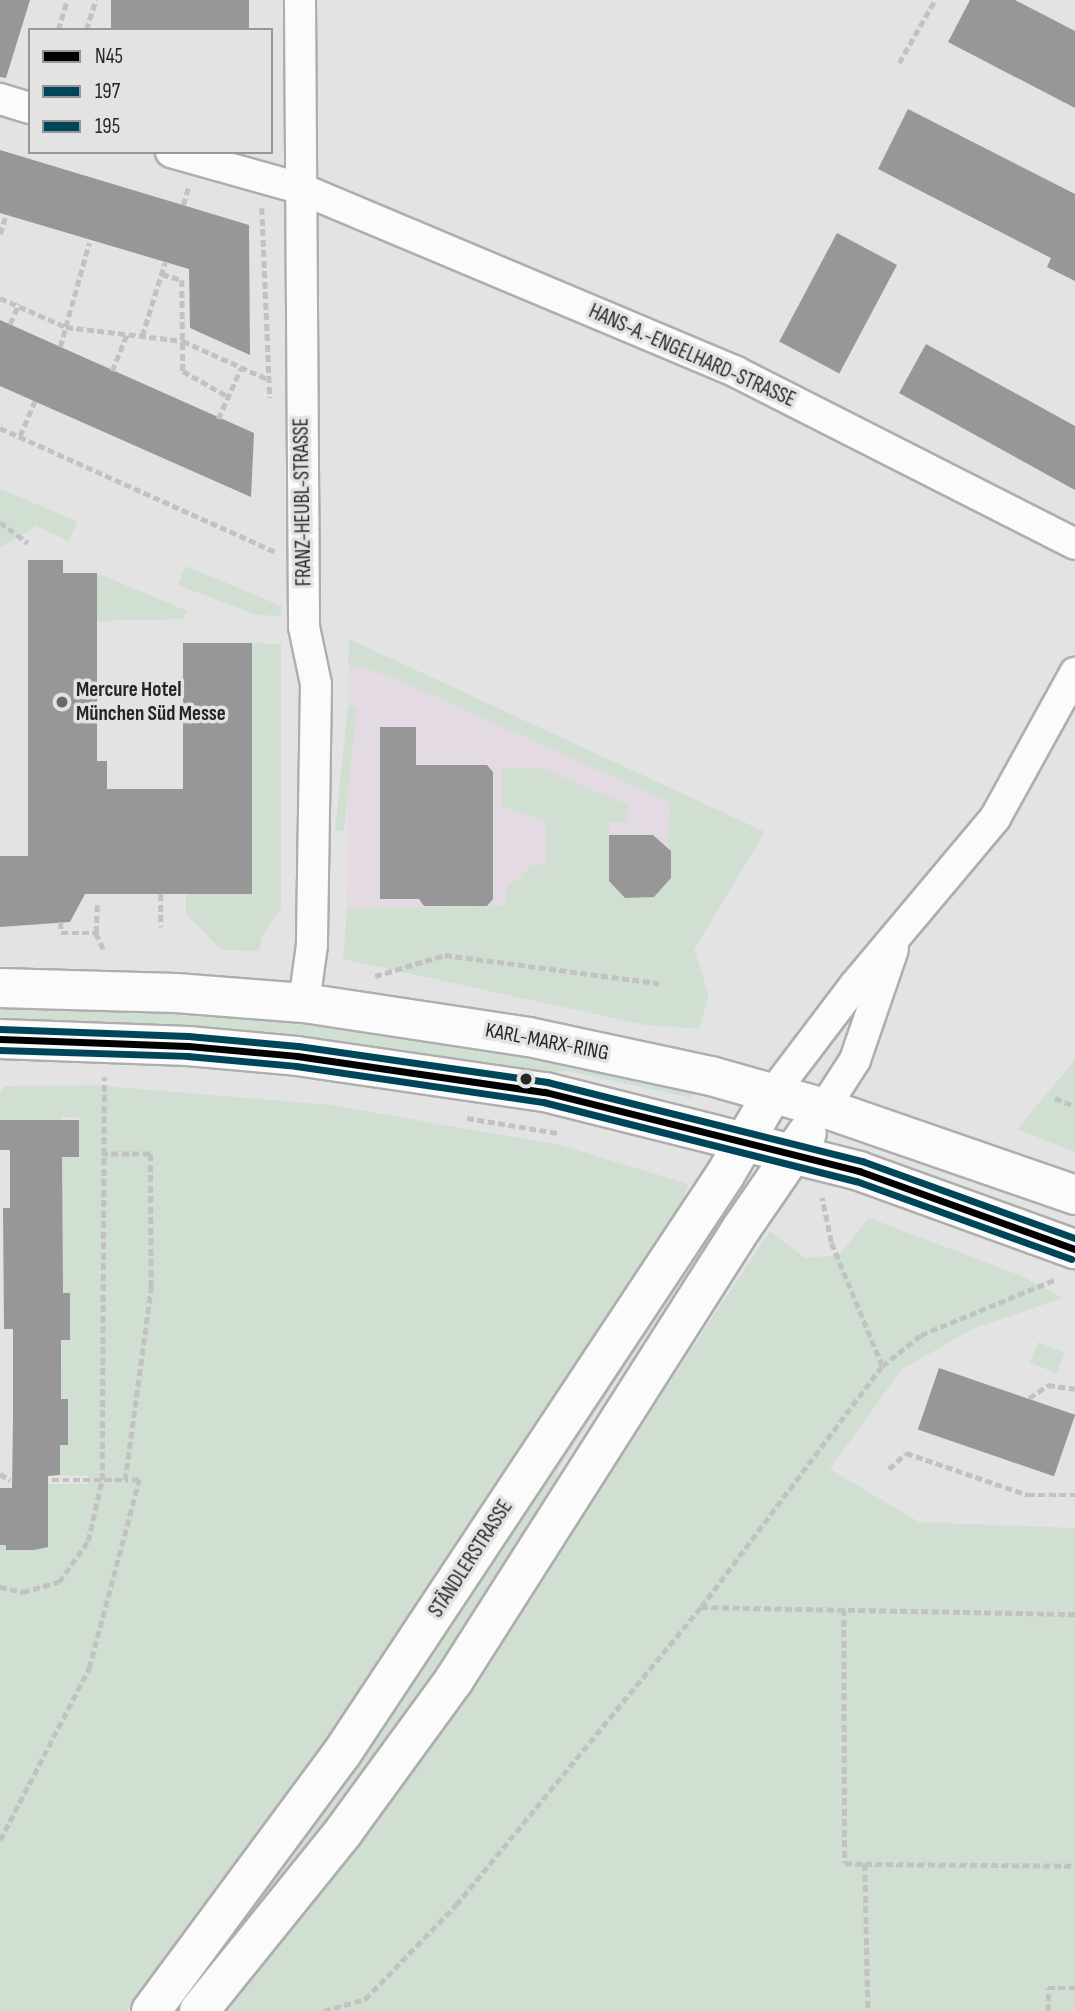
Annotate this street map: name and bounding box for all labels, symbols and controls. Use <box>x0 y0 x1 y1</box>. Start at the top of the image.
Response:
legend <box>28 28 273 154</box>
text: N45 <box>95 44 123 69</box>
text: 197 <box>95 79 120 104</box>
text: 195 <box>95 114 120 139</box>
street label: HANS-A.-ENGELHARD-STRASSE <box>585 299 799 413</box>
street label: FRANZ-HEUBL-STRASSE <box>289 418 317 586</box>
place label: Mercure Hotel München Süd Messe <box>76 677 226 727</box>
marker: Mercure Hotel München Süd Messe <box>54 694 70 710</box>
street label: KARL-MARX-RING <box>483 1018 611 1066</box>
unlabelled marker <box>519 1072 533 1086</box>
street label: STÄNDLERSTRASSE <box>424 1496 518 1622</box>

